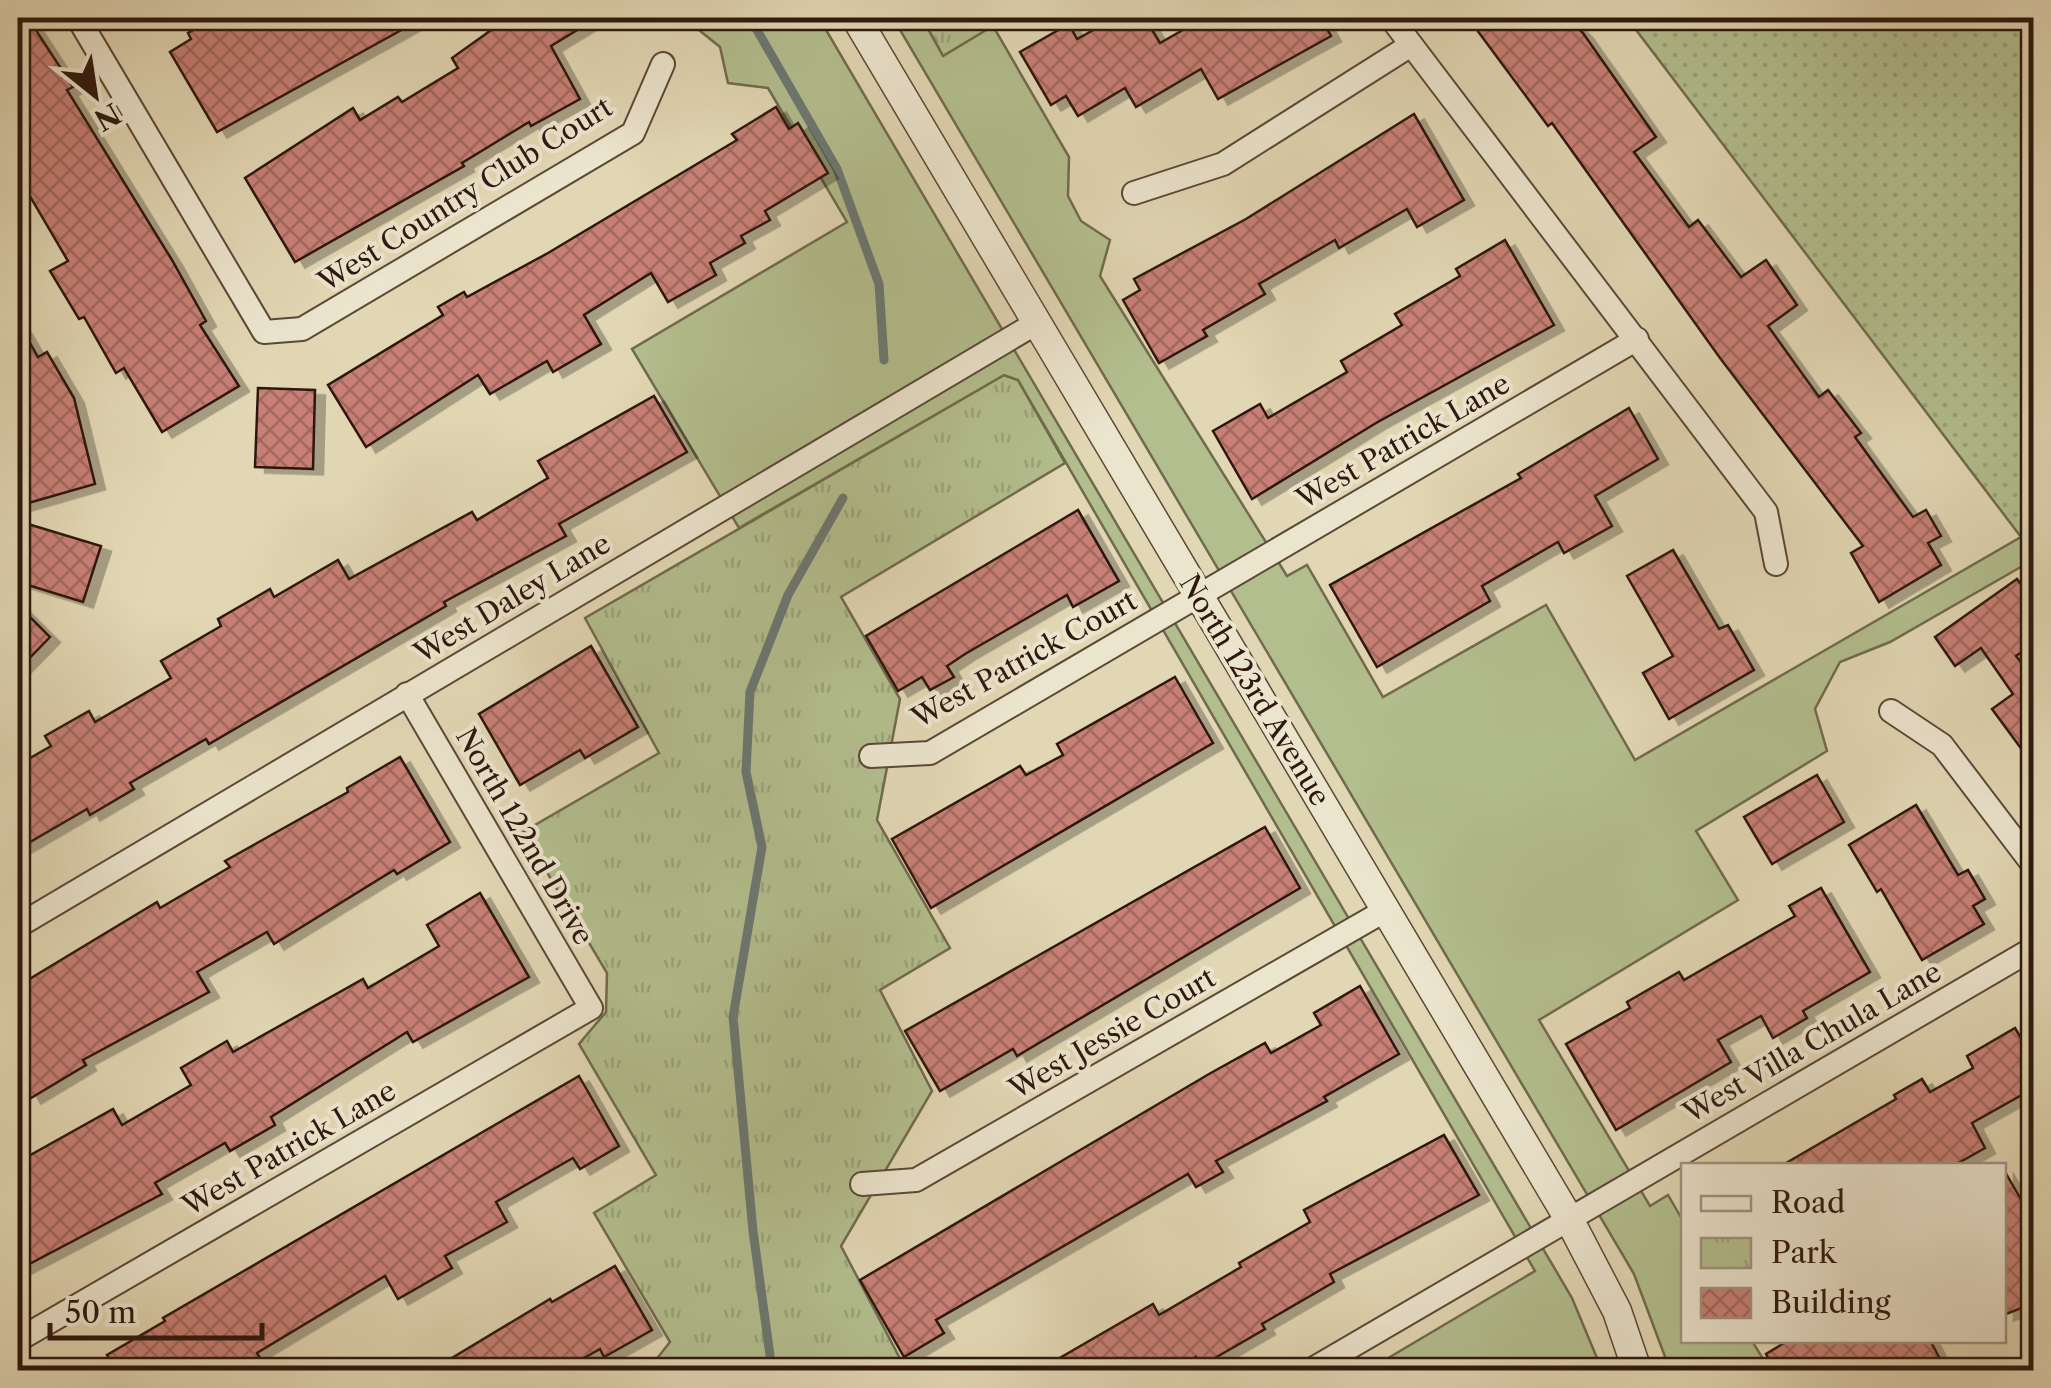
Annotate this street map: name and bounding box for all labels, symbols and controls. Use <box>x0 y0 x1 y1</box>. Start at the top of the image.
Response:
north arrow <box>45 45 145 145</box>
street label: West Country Club Court <box>311 89 618 299</box>
text: N <box>88 96 127 137</box>
street label: West Patrick Lane <box>1289 366 1516 516</box>
street label: West Daley Lane <box>407 526 616 670</box>
street label: North 123rd Avenue <box>1172 568 1338 812</box>
street label: West Patrick Court <box>905 583 1142 735</box>
street label: North 122nd Drive <box>449 721 601 951</box>
street label: West Villa Chula Lane <box>1676 954 1947 1130</box>
street label: West Jessie Court <box>1002 960 1221 1106</box>
street label: West Patrick Lane <box>175 1073 402 1223</box>
legend <box>1681 1163 2006 1343</box>
text: Road <box>1771 1184 1845 1221</box>
text: Park <box>1771 1234 1838 1271</box>
scale bar <box>50 1278 262 1340</box>
text: Building <box>1771 1284 1891 1321</box>
text: 50 m <box>65 1294 136 1331</box>

